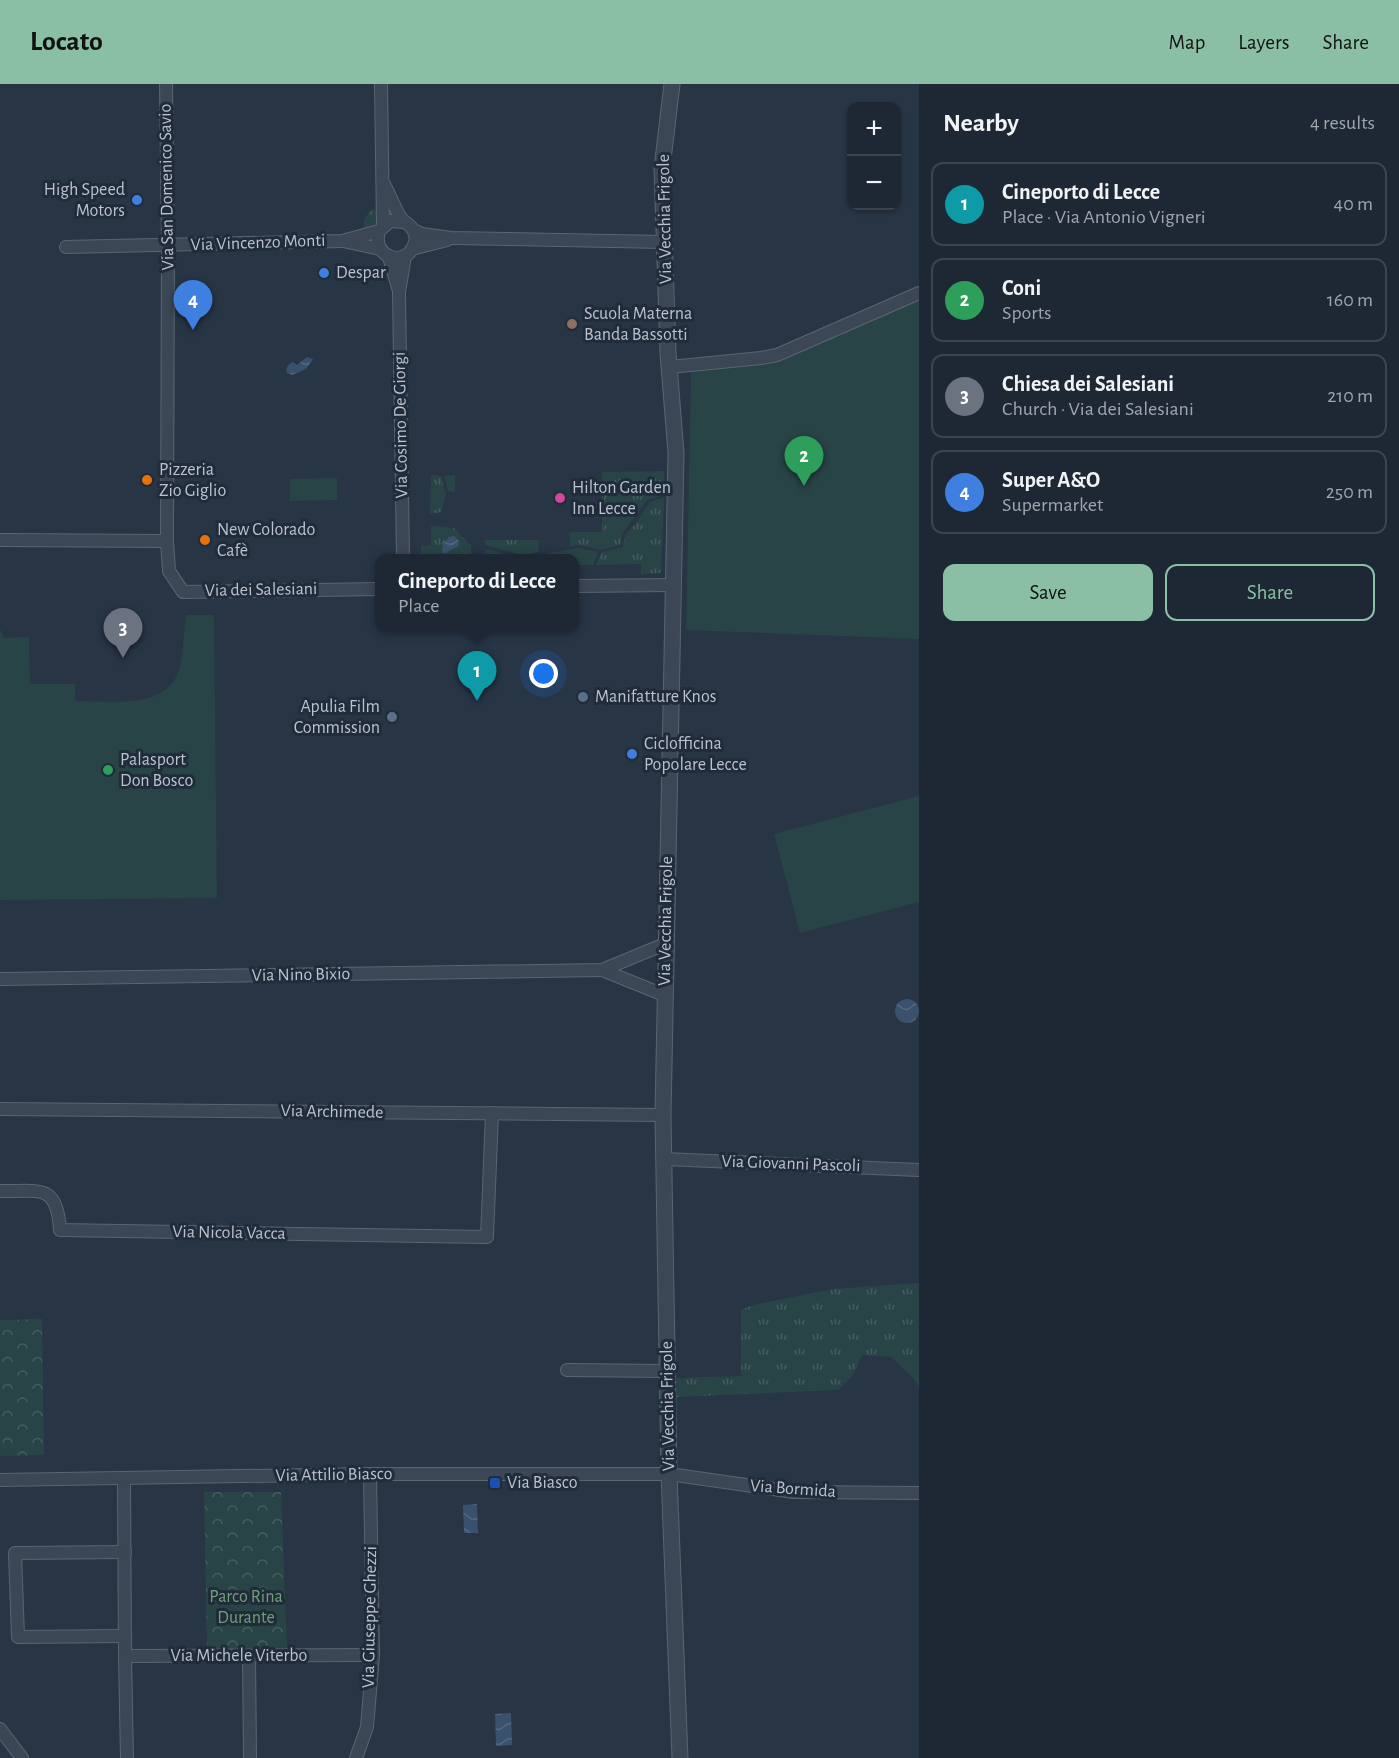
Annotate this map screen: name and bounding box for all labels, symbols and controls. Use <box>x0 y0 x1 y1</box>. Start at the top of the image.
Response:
text: Locato <box>30 28 103 56</box>
text: Map <box>1169 32 1205 53</box>
text: Layers <box>1238 32 1289 53</box>
text: Share <box>1322 32 1369 53</box>
map controls <box>847 102 901 210</box>
button: + <box>847 102 901 156</box>
street label: Via San Domenico Savio <box>157 103 177 271</box>
text: Nearby <box>943 110 1019 136</box>
text: 4 results <box>1310 113 1375 133</box>
street label: Via Vecchia Frigole <box>655 154 675 284</box>
button: − <box>847 156 901 210</box>
place label: High Speed Motors <box>44 181 125 220</box>
text: Cineporto di Lecce <box>1002 181 1160 203</box>
marker: High Speed Motors <box>130 193 144 207</box>
text: 1 <box>961 194 968 214</box>
text: 40 m <box>1334 194 1373 214</box>
text: Place · Via Antonio Vigneri <box>1002 207 1206 227</box>
street label: Via Vincenzo Monti <box>190 232 326 254</box>
place label: Despar <box>336 264 386 282</box>
marker: Despar <box>317 266 331 280</box>
text: Coni <box>1002 277 1041 299</box>
pin: 4 <box>174 280 212 330</box>
text: 2 <box>960 290 969 310</box>
text: 160 m <box>1327 290 1373 310</box>
text: Sports <box>1002 303 1051 323</box>
place label: Scuola Materna Banda Bassotti <box>584 305 692 344</box>
marker: Scuola Materna Banda Bassotti <box>565 317 579 331</box>
street label: Via Cosimo De Giorgi <box>391 352 411 498</box>
text: Chiesa dei Salesiani <box>1002 373 1174 395</box>
text: 3 <box>960 386 969 406</box>
text: 210 m <box>1327 386 1373 406</box>
text: Church · Via dei Salesiani <box>1002 399 1194 419</box>
pin: 2 <box>784 436 824 486</box>
place label: Pizzeria Zio Giglio <box>159 461 226 500</box>
text: Super A&O <box>1002 469 1100 491</box>
marker: Pizzeria Zio Giglio <box>140 473 154 487</box>
place label: Hilton Garden Inn Lecce <box>572 479 671 518</box>
text: 4 <box>959 482 970 502</box>
text: 250 m <box>1326 482 1373 502</box>
marker: Hilton Garden Inn Lecce <box>553 491 567 505</box>
text: Supermarket <box>1002 495 1103 515</box>
place label: New Colorado Cafè <box>217 521 316 560</box>
marker: New Colorado Cafè <box>198 533 212 547</box>
popup <box>375 554 579 632</box>
button: Save <box>943 564 1153 621</box>
button: Share <box>1165 564 1375 621</box>
text: Cineporto di Lecce <box>398 570 556 592</box>
street label: Via dei Salesiani <box>204 580 318 600</box>
text: Place <box>398 596 439 616</box>
pin: 3 <box>104 608 142 658</box>
pin: 1 <box>458 652 496 701</box>
your location <box>529 659 558 688</box>
place label: Manifatture Knos <box>595 688 716 706</box>
marker: Manifatture Knos <box>576 690 590 704</box>
place label: Apulia Film Commission <box>294 698 380 737</box>
marker: Apulia Film Commission <box>385 710 399 724</box>
place label: Ciclofficina Popolare Lecce <box>644 735 747 774</box>
marker: Ciclofficina Popolare Lecce <box>625 747 639 761</box>
place label: Palasport Don Bosco <box>120 751 193 790</box>
marker: Palasport Don Bosco <box>101 763 115 777</box>
street label: Via Vecchia Frigole <box>656 856 676 986</box>
street label: Via Nino Bixio <box>252 965 351 985</box>
street label: Via Archimede <box>280 1102 384 1122</box>
street label: Via Giovanni Pascoli <box>721 1153 861 1175</box>
street label: Via Nicola Vacca <box>172 1223 286 1243</box>
street label: Via Vecchia Frigole <box>658 1341 678 1471</box>
street label: Via Attilio Biasco <box>275 1465 393 1485</box>
place label: Via Biasco <box>507 1474 578 1492</box>
marker: Via Biasco <box>488 1476 502 1490</box>
street label: Via Bormida <box>749 1477 837 1501</box>
street label: Via Giuseppe Ghezzi <box>360 1546 380 1688</box>
park label: Parco Rina Durante <box>209 1588 283 1627</box>
street label: Via Michele Viterbo <box>171 1647 308 1665</box>

